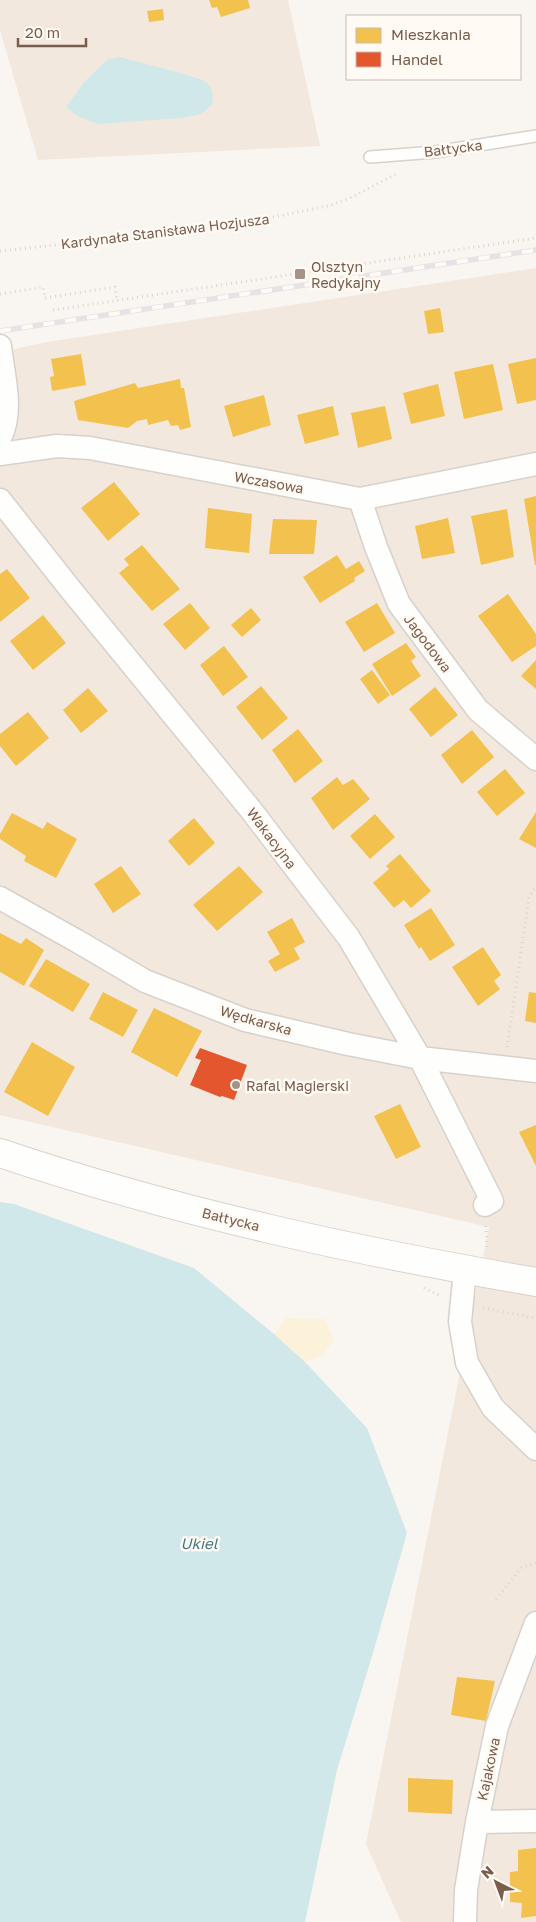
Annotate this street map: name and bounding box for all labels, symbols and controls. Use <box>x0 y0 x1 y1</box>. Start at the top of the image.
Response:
scale bar <box>18 15 85 47</box>
legend <box>346 15 521 80</box>
text: 20 m <box>25 23 60 41</box>
text: Mieszkania <box>391 25 471 43</box>
text: Handel <box>391 50 443 68</box>
street label: Bałtycka <box>423 136 483 160</box>
street label: Kardynała Stanisława Hozjusza <box>60 210 270 252</box>
place label: Olsztyn Redykajny <box>311 258 381 291</box>
marker: Olsztyn Redykajny <box>293 267 307 281</box>
street label: Wczasowa <box>233 468 305 496</box>
street label: Jagodowa <box>401 611 455 675</box>
street label: Wakacyjna <box>244 804 300 872</box>
street label: Wędkarska <box>218 1002 294 1038</box>
place label: Rafal Magierski <box>246 1077 349 1094</box>
marker: Rafal Magierski <box>230 1079 242 1091</box>
street label: Bałtycka <box>200 1204 262 1234</box>
water label: Ukiel <box>181 1534 219 1552</box>
street label: Kajakowa <box>473 1736 503 1802</box>
north arrow <box>471 1857 521 1907</box>
text: N <box>477 1862 497 1882</box>

